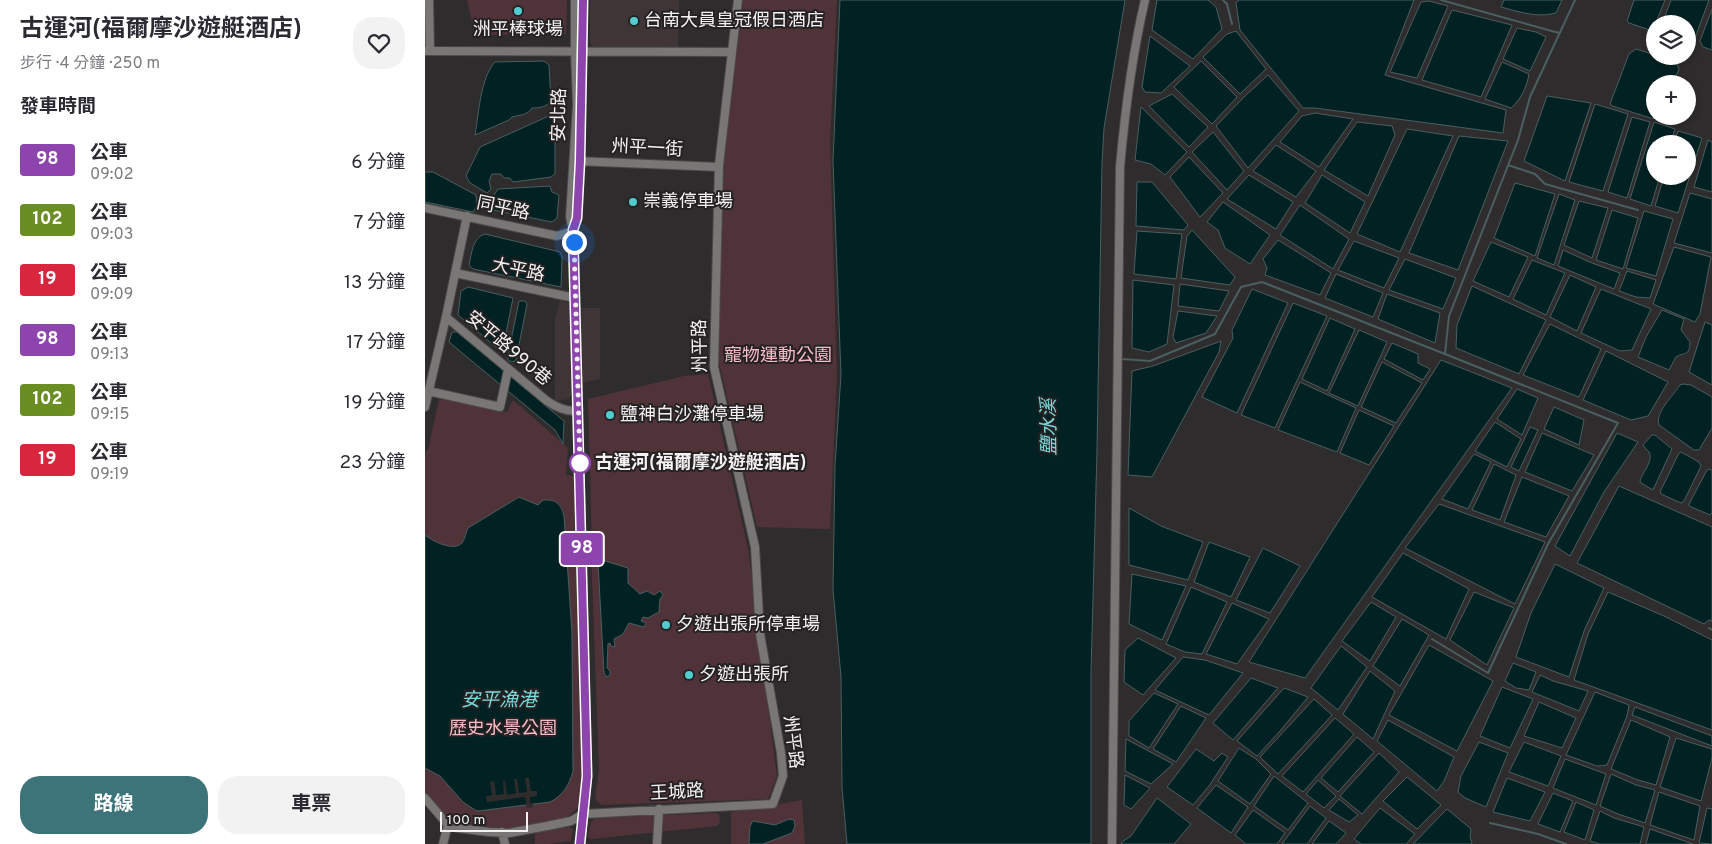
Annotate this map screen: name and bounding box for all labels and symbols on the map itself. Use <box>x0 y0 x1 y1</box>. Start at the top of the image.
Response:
marker: 洲平棒球場 <box>512 5 524 17</box>
place label: 台南大員皇冠假日酒店 <box>644 10 824 33</box>
marker: 台南大員皇冠假日酒店 <box>628 15 640 27</box>
place label: 洲平棒球場 <box>473 19 563 42</box>
street label: 安北路 <box>548 88 572 142</box>
street label: 州平一街 <box>610 136 684 162</box>
place label: 崇義停車場 <box>643 191 733 214</box>
street label: 同平路 <box>474 192 532 226</box>
marker: 崇義停車場 <box>627 196 639 208</box>
your location <box>562 230 587 255</box>
street label: 大平路 <box>489 254 547 288</box>
street label: 安平路990巷 <box>460 306 556 392</box>
street label: 州平路 <box>689 319 713 373</box>
park label: 寵物運動公園 <box>724 345 832 368</box>
water label: 鹽水溪 <box>1037 395 1062 456</box>
place label: 鹽神白沙灘停車場 <box>620 404 764 427</box>
marker: 鹽神白沙灘停車場 <box>604 409 616 421</box>
marker: 古運河(福爾摩沙遊艇酒店) <box>569 452 591 474</box>
place label: 古運河(福爾摩沙遊艇酒店) <box>595 452 806 475</box>
line badge: 98 <box>559 533 605 565</box>
place label: 夕遊出張所停車場 <box>676 614 820 637</box>
marker: 夕遊出張所停車場 <box>660 619 672 631</box>
place label: 夕遊出張所 <box>699 664 789 687</box>
marker: 夕遊出張所 <box>683 669 695 681</box>
water label: 安平漁港 <box>461 689 540 713</box>
street label: 州平路 <box>777 714 807 770</box>
park label: 歷史水景公園 <box>449 718 557 741</box>
street label: 王城路 <box>649 780 705 806</box>
scale bar <box>440 809 527 832</box>

